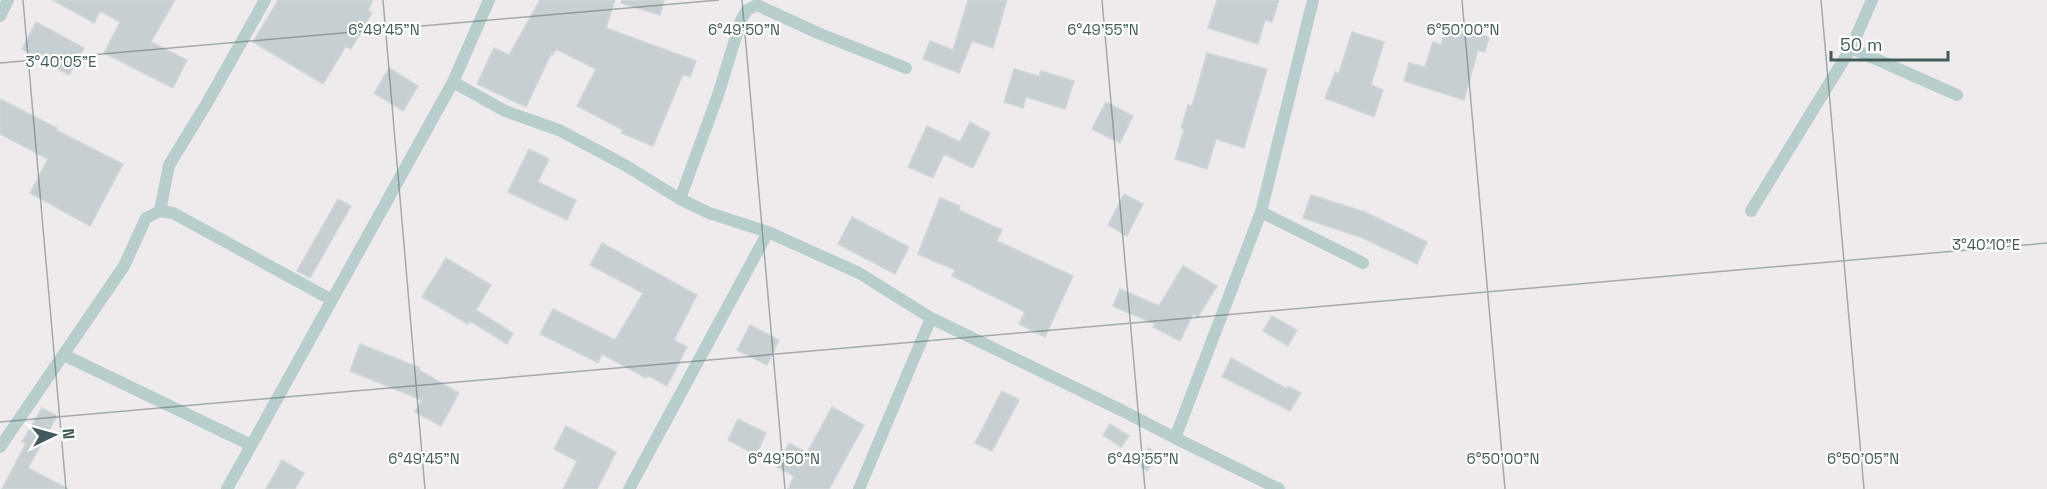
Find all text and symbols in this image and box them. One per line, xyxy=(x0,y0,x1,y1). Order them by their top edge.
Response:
text: 6°49'45"N xyxy=(348,20,420,39)
text: 6°49'50"N xyxy=(708,20,780,39)
text: 6°49'55"N xyxy=(1067,20,1139,39)
text: 6°50'00"N xyxy=(1427,20,1499,39)
scale bar xyxy=(1831,24,1948,62)
text: 50 m xyxy=(1840,33,1882,56)
text: 3°40'05"E xyxy=(26,52,96,71)
text: 3°40'10"E xyxy=(1952,235,2020,254)
north arrow xyxy=(24,405,84,465)
text: N xyxy=(58,427,79,440)
text: 6°49'45"N xyxy=(388,449,460,468)
text: 6°49'50"N xyxy=(748,449,820,468)
text: 6°49'55"N xyxy=(1107,449,1179,468)
text: 6°50'00"N xyxy=(1467,449,1539,468)
text: 6°50'05"N xyxy=(1827,449,1899,468)

